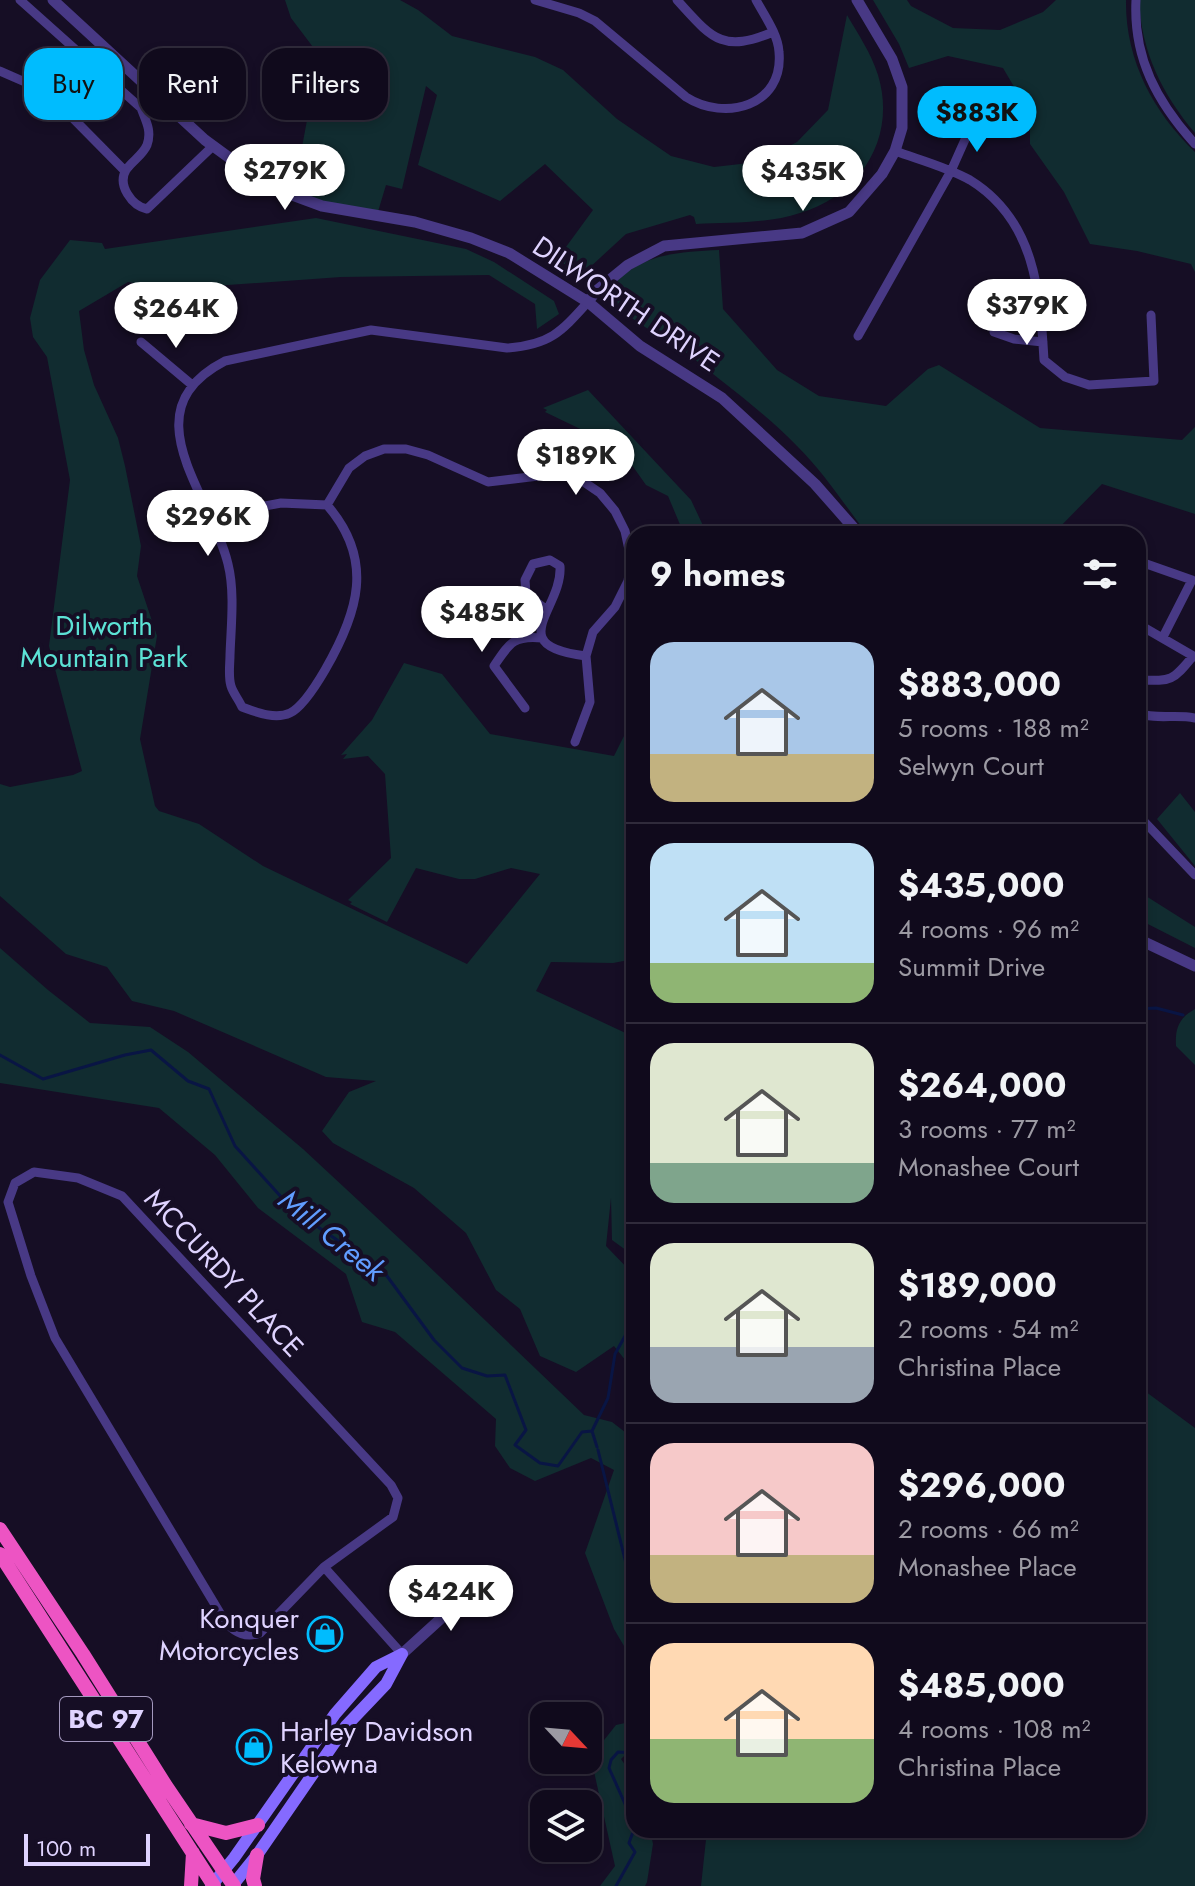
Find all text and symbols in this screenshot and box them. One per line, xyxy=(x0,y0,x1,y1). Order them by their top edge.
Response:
chip: Buy xyxy=(24,48,123,120)
chip: Rent xyxy=(139,48,246,120)
chip: Filters xyxy=(262,48,388,120)
pin: $883K xyxy=(921,86,1033,154)
text: $883K xyxy=(935,93,1019,131)
pin: $279K xyxy=(229,144,341,212)
pin: $435K xyxy=(747,145,859,213)
text: $279K xyxy=(243,151,327,189)
text: $435K xyxy=(760,152,846,190)
street label: DILWORTH DRIVE xyxy=(524,226,728,382)
pin: $379K xyxy=(971,279,1083,347)
pin: $264K xyxy=(120,282,232,350)
text: $379K xyxy=(985,286,1069,324)
text: $264K xyxy=(133,289,219,327)
pin: $189K xyxy=(520,429,632,497)
text: $189K xyxy=(535,436,617,474)
pin: $296K xyxy=(152,490,264,558)
text: $296K xyxy=(165,497,251,535)
text: 9 homes xyxy=(650,550,785,599)
icon: filters xyxy=(1078,552,1122,596)
pin: $485K xyxy=(426,586,538,654)
text: $485K xyxy=(439,593,525,631)
park label: Dilworth Mountain Park xyxy=(20,605,189,678)
text: $883,000 xyxy=(898,660,1061,709)
icon: home xyxy=(714,674,810,770)
text: 5 rooms · 188 m² xyxy=(898,709,1089,747)
text: Selwyn Court xyxy=(898,747,1044,785)
text: $435,000 xyxy=(898,861,1064,910)
icon: home xyxy=(714,875,810,971)
text: 4 rooms · 96 m² xyxy=(898,910,1079,948)
text: Summit Drive xyxy=(898,948,1045,986)
text: $264,000 xyxy=(898,1061,1066,1110)
icon: home xyxy=(714,1075,810,1171)
text: 3 rooms · 77 m² xyxy=(898,1110,1075,1148)
text: Monashee Court xyxy=(898,1148,1079,1186)
street label: MCCURDY PLACE xyxy=(135,1179,313,1367)
water label: Mill Creek xyxy=(270,1179,395,1292)
text: $189,000 xyxy=(898,1261,1057,1310)
icon: home xyxy=(714,1275,810,1371)
text: 2 rooms · 54 m² xyxy=(898,1310,1079,1348)
text: Christina Place xyxy=(898,1348,1061,1386)
text: $296,000 xyxy=(898,1461,1065,1510)
icon: home xyxy=(714,1475,810,1571)
text: 2 rooms · 66 m² xyxy=(898,1510,1079,1548)
text: Monashee Place xyxy=(898,1548,1077,1586)
pin: $424K xyxy=(395,1565,507,1633)
text: $424K xyxy=(407,1572,495,1610)
place label: Konquer Motorcycles xyxy=(159,1598,299,1671)
shop icon: Konquer Motorcycles xyxy=(306,1615,344,1653)
text: $485,000 xyxy=(898,1661,1065,1710)
icon: home xyxy=(714,1675,810,1771)
road number: BC 97 xyxy=(60,1697,152,1741)
north arrow xyxy=(530,1702,602,1774)
map controls xyxy=(530,1702,602,1862)
text: 4 rooms · 108 m² xyxy=(898,1710,1091,1748)
place label: Harley Davidson Kelowna xyxy=(280,1711,473,1784)
shop icon: Harley Davidson Kelowna xyxy=(235,1728,273,1766)
text: Christina Place xyxy=(898,1748,1061,1786)
button: layers xyxy=(530,1790,602,1862)
scale bar xyxy=(24,1830,150,1866)
text: 100 m xyxy=(36,1832,96,1864)

